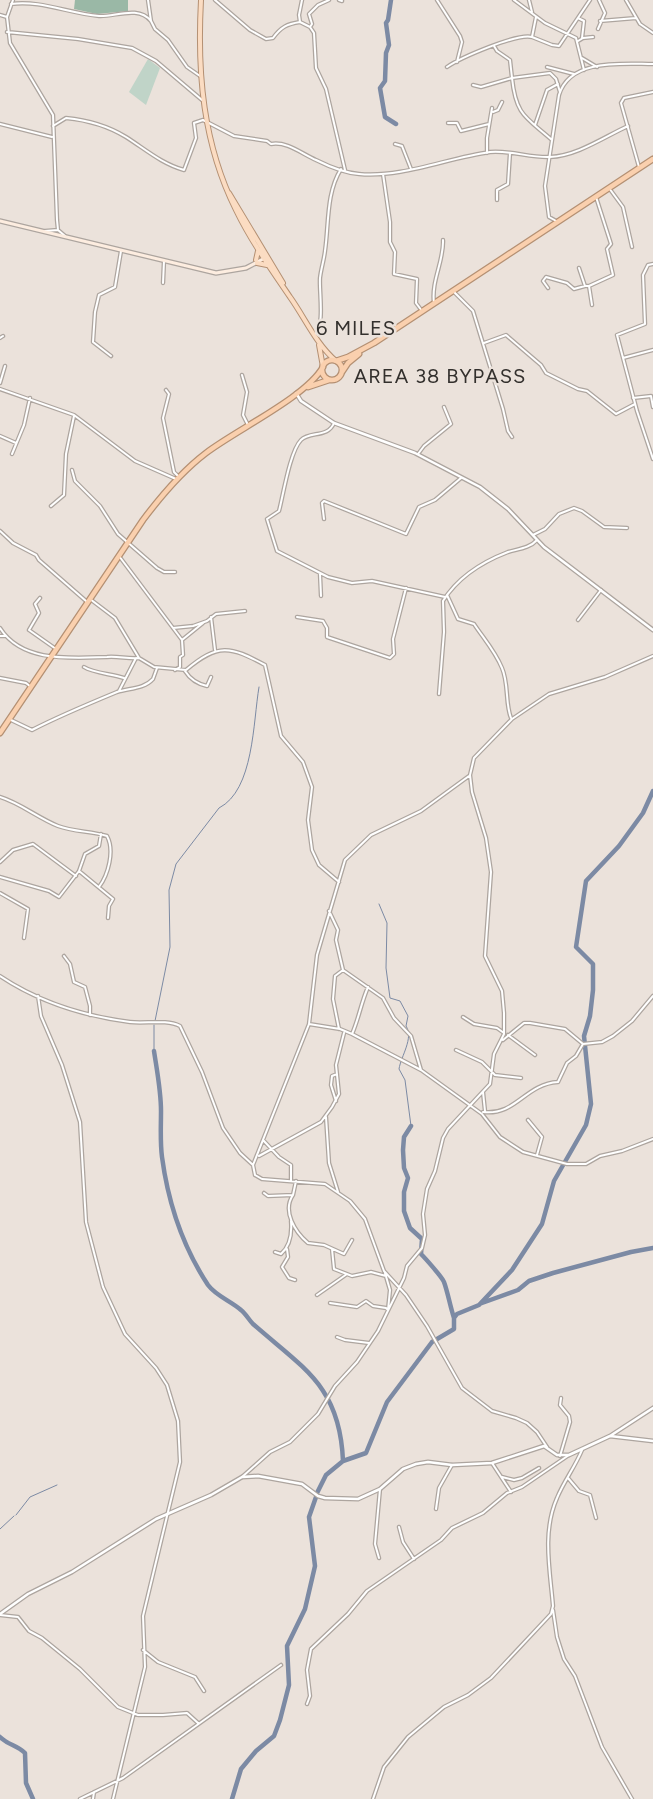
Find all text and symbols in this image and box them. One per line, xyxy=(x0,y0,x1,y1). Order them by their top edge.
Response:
district label: 6 MILES xyxy=(316,316,396,340)
district label: AREA 38 BYPASS xyxy=(354,364,526,388)

